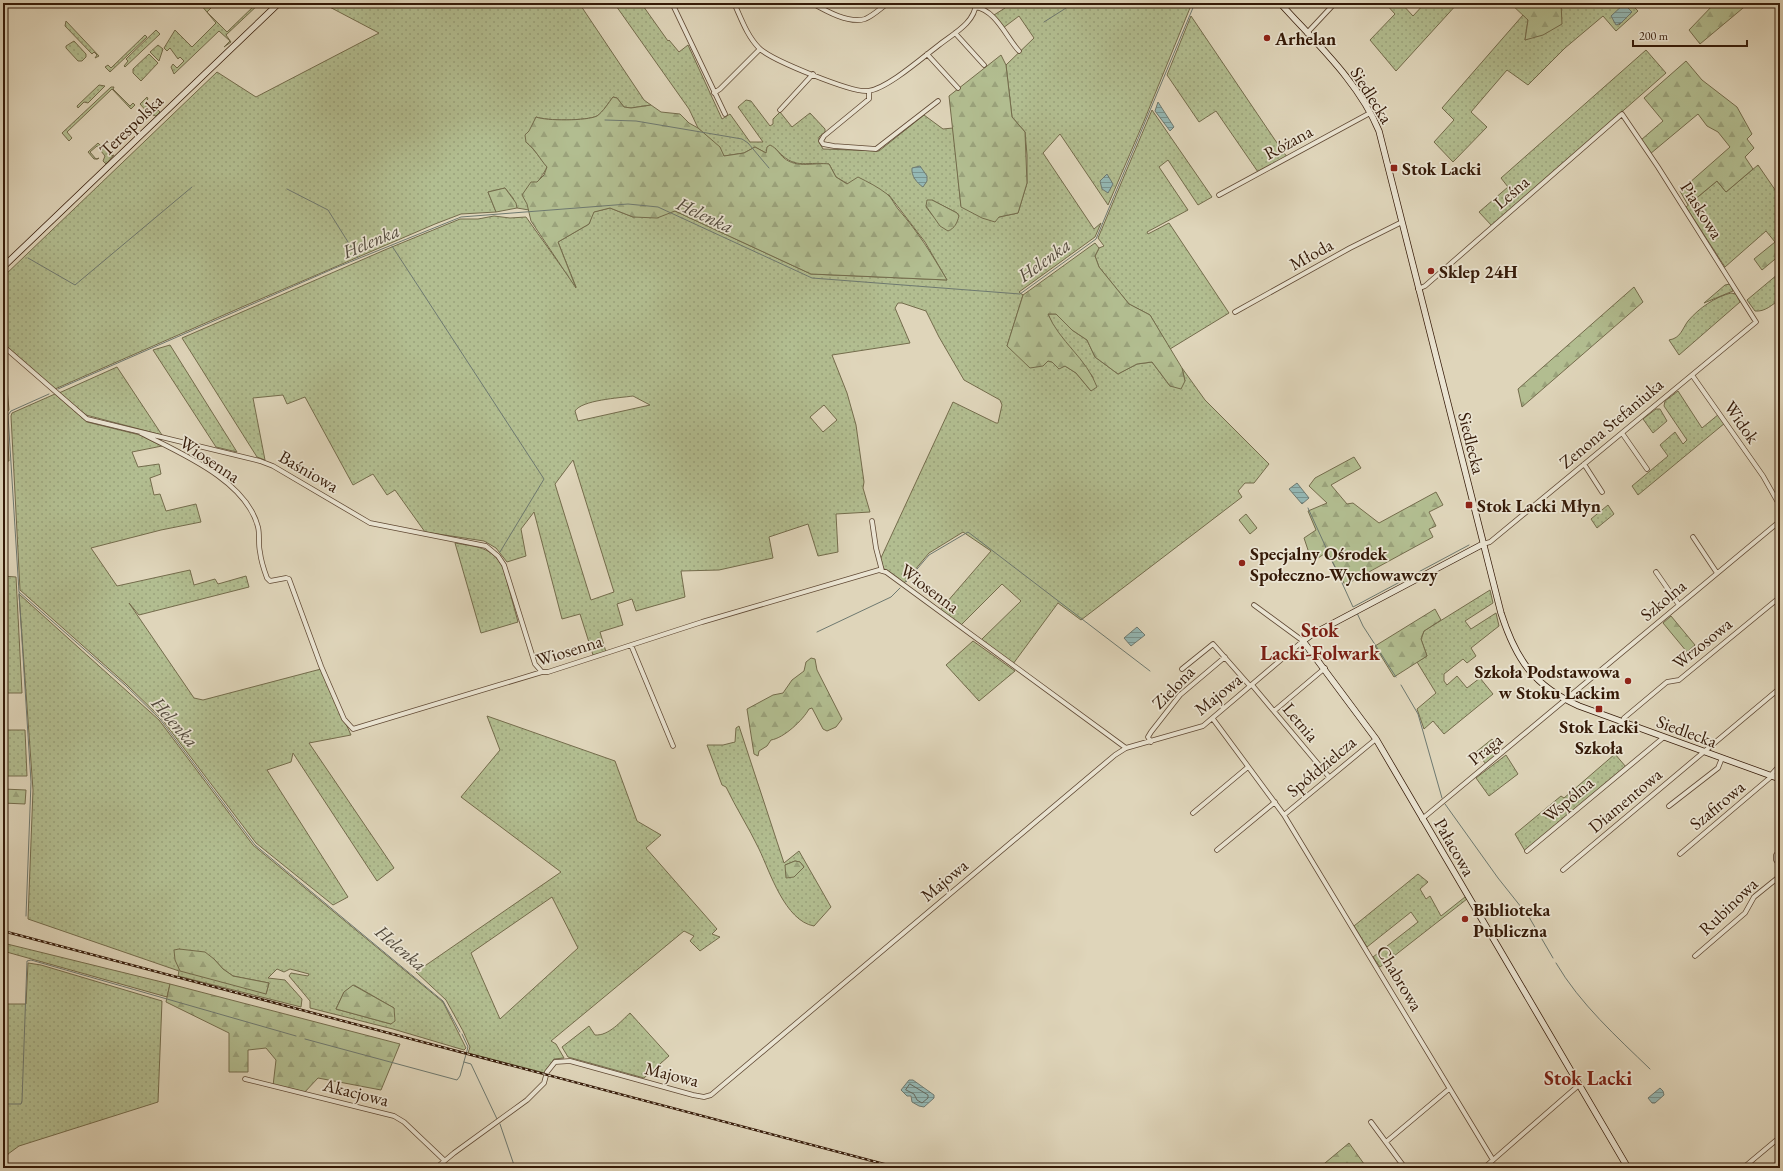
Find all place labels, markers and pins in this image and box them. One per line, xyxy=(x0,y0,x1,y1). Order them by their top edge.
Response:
place label: Arhelan xyxy=(1274,27,1336,50)
marker: Arhelan xyxy=(1262,33,1272,43)
place label: Stok Lacki xyxy=(1402,157,1482,180)
marker: Stok Lacki xyxy=(1389,163,1399,173)
place label: Sklep 24H xyxy=(1439,260,1518,283)
marker: Sklep 24H xyxy=(1426,266,1436,276)
place label: Stok Lacki Młyn xyxy=(1477,494,1601,517)
marker: Stok Lacki Młyn xyxy=(1464,500,1474,510)
place label: Specjalny Ośrodek Społeczno-Wychowawczy xyxy=(1250,542,1438,586)
marker: Specjalny Ośrodek Społeczno-Wychowawczy xyxy=(1237,558,1247,568)
place label: Szkoła Podstawowa w Stoku Lackim xyxy=(1475,660,1620,704)
marker: Szkoła Podstawowa w Stoku Lackim xyxy=(1623,676,1633,686)
marker: Stok Lacki Szkoła xyxy=(1594,704,1604,714)
place label: Stok Lacki Szkoła xyxy=(1559,715,1639,759)
place label: Biblioteka Publiczna xyxy=(1473,898,1550,942)
marker: Biblioteka Publiczna xyxy=(1460,914,1470,924)

